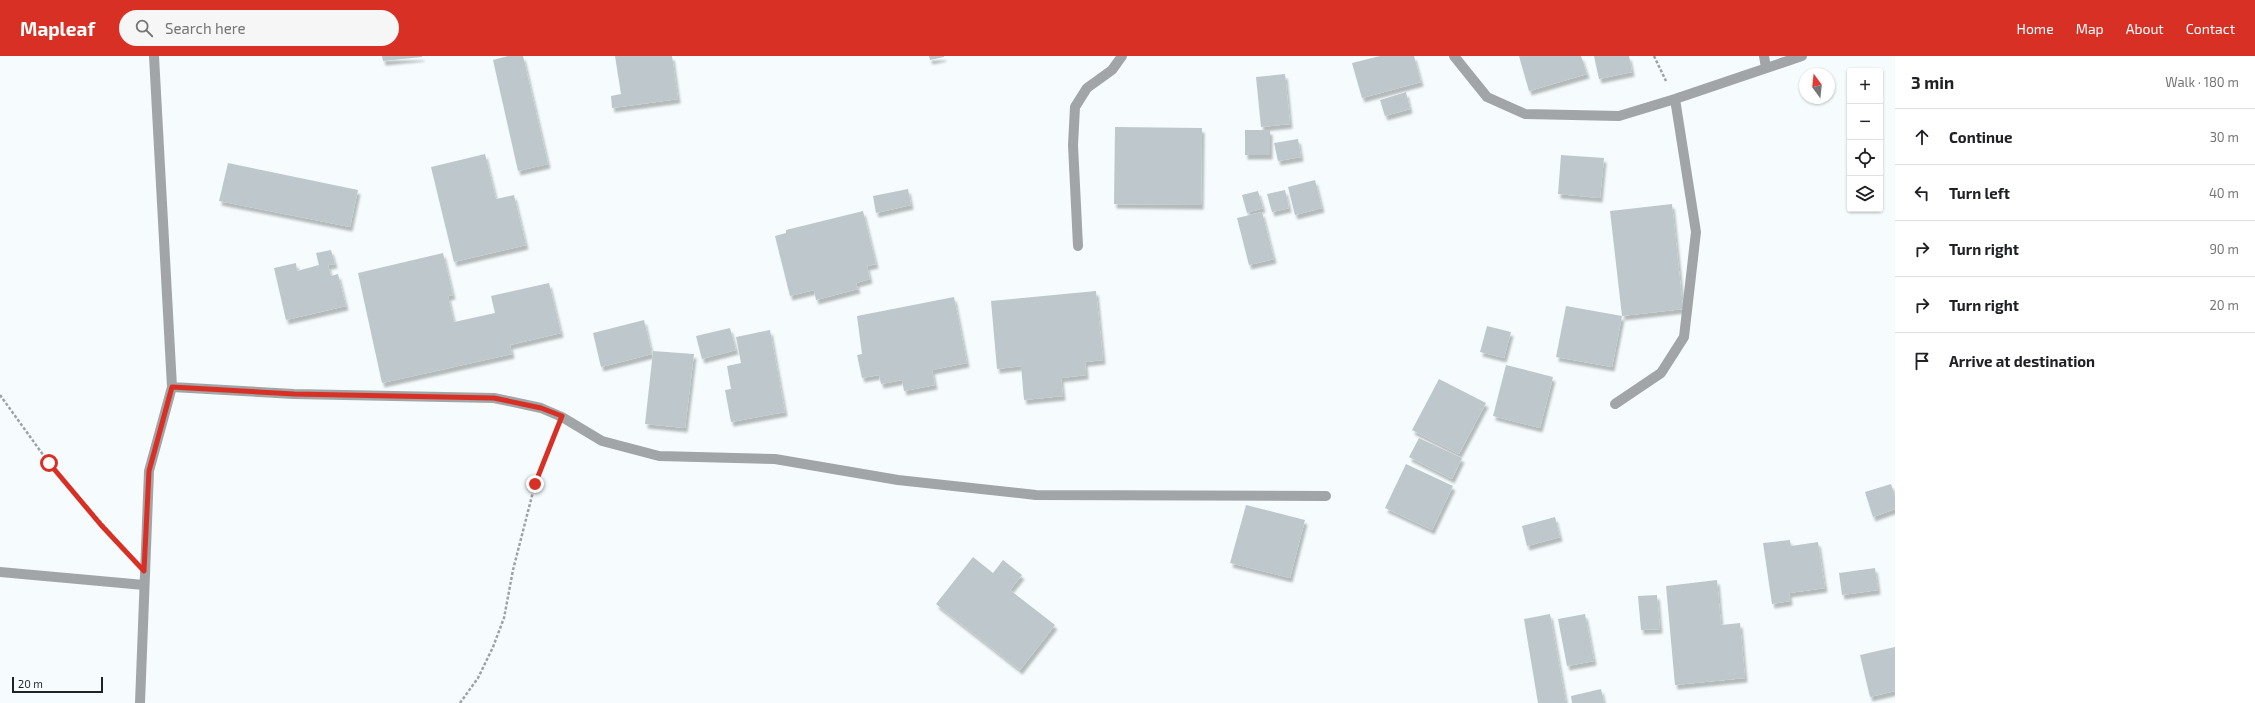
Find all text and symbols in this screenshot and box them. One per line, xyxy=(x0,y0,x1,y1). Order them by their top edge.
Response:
search box xyxy=(119,10,399,46)
text: Mapleaf xyxy=(20,17,95,40)
icon: search xyxy=(133,17,155,39)
text: Search here xyxy=(165,19,246,37)
text: Home xyxy=(2017,20,2054,37)
text: Map xyxy=(2076,20,2104,37)
text: About xyxy=(2126,20,2164,37)
text: Contact xyxy=(2186,20,2235,37)
north arrow xyxy=(1799,68,1835,104)
map controls xyxy=(1847,68,1883,212)
button: + xyxy=(1847,68,1883,104)
text: 3 min xyxy=(1911,72,1954,92)
text: Walk · 180 m xyxy=(2165,74,2239,90)
button: − xyxy=(1847,104,1883,140)
icon: ahead xyxy=(1911,126,1933,148)
text: Continue xyxy=(1949,128,2012,146)
text: 30 m xyxy=(2210,129,2239,145)
button: locate xyxy=(1847,140,1883,176)
button: layers xyxy=(1847,176,1883,212)
icon: left xyxy=(1911,182,1933,204)
text: Turn left xyxy=(1949,184,2010,202)
text: 40 m xyxy=(2209,185,2239,201)
icon: right xyxy=(1911,238,1933,260)
text: Turn right xyxy=(1949,240,2019,258)
text: 90 m xyxy=(2209,241,2239,257)
icon: right xyxy=(1911,294,1933,316)
text: Turn right xyxy=(1949,296,2019,314)
text: 20 m xyxy=(2210,297,2239,313)
icon: arrive xyxy=(1911,350,1933,372)
text: Arrive at destination xyxy=(1949,352,2095,370)
route start xyxy=(40,454,58,472)
route end xyxy=(526,475,544,493)
scale bar xyxy=(12,675,103,694)
text: 20 m xyxy=(18,677,43,690)

